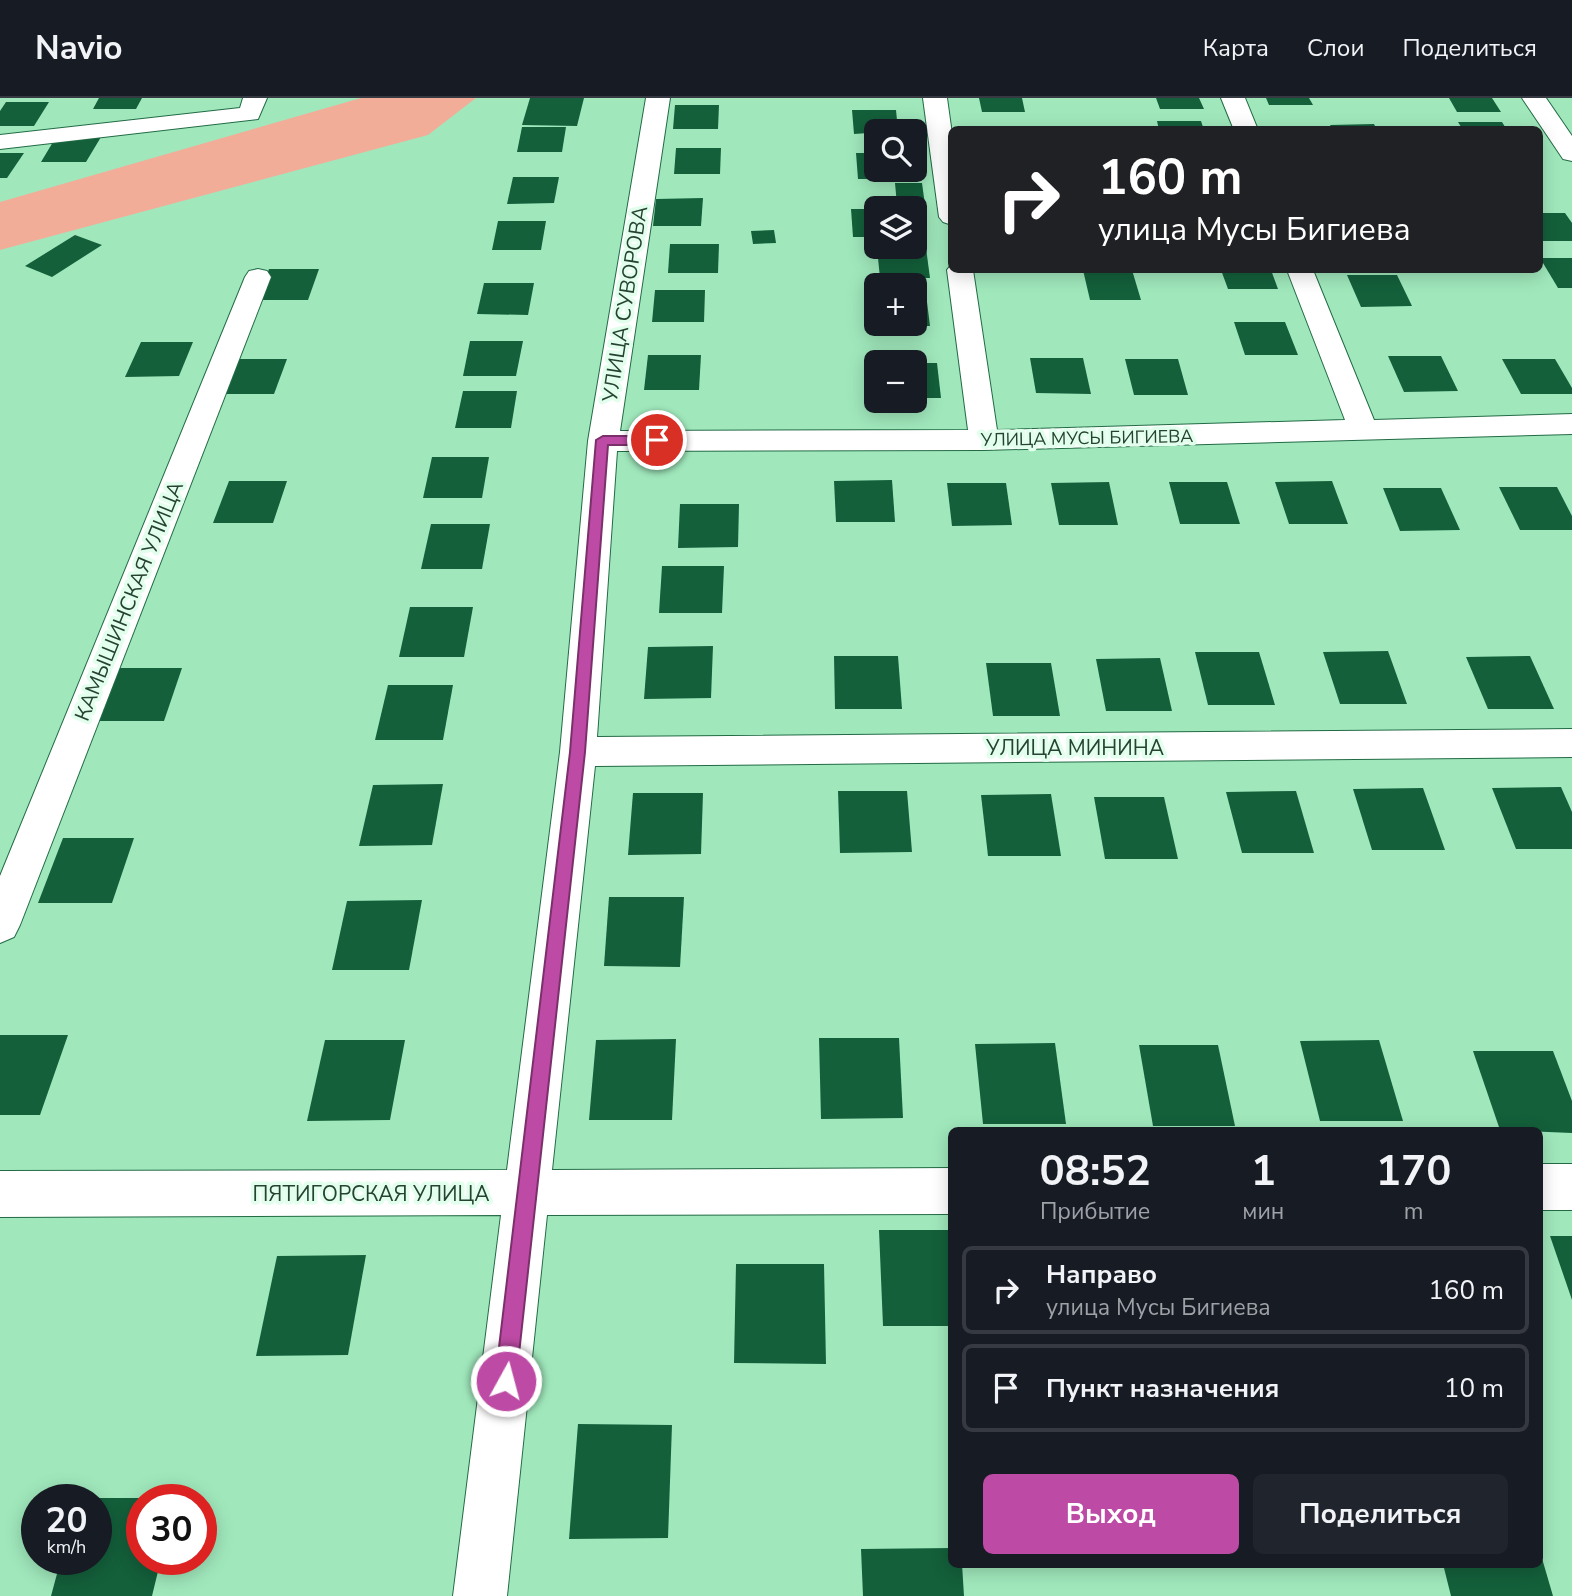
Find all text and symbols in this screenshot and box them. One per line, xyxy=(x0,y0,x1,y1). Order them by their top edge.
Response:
text: Navio xyxy=(35,26,122,71)
text: Карта xyxy=(1203,32,1269,64)
text: Слои xyxy=(1307,32,1364,64)
text: Поделиться xyxy=(1402,32,1537,64)
map controls xyxy=(864,119,927,413)
button: search xyxy=(864,119,927,182)
text: 160 m xyxy=(1098,144,1242,211)
icon: right xyxy=(983,154,1074,245)
button: layers xyxy=(864,196,927,259)
street label: УЛИЦА СУВОРОВА xyxy=(596,204,654,405)
text: улица Мусы Бигиева xyxy=(1098,208,1411,251)
button: + xyxy=(864,273,927,336)
button: − xyxy=(864,350,927,413)
pin xyxy=(627,410,687,470)
icon: arrive xyxy=(638,421,676,459)
street label: УЛИЦА МУСЫ БИГИЕВА xyxy=(979,424,1194,452)
street label: КАМЫШИНСКАЯ УЛИЦА xyxy=(68,477,190,725)
street label: УЛИЦА МИНИНА xyxy=(985,734,1164,762)
text: 08:52 xyxy=(1040,1143,1151,1200)
text: 1 xyxy=(1251,1143,1276,1200)
text: 170 xyxy=(1376,1143,1451,1200)
street label: ПЯТИГОРСКАЯ УЛИЦА xyxy=(252,1180,490,1208)
text: Прибытие xyxy=(1040,1196,1150,1227)
text: мин xyxy=(1242,1196,1284,1227)
text: m xyxy=(1404,1196,1424,1227)
text: Направо xyxy=(1046,1257,1157,1292)
icon: right xyxy=(987,1271,1025,1309)
text: 160 m xyxy=(1428,1273,1504,1308)
text: улица Мусы Бигиева xyxy=(1046,1292,1271,1323)
position arrow xyxy=(469,1344,543,1418)
icon: arrive xyxy=(987,1369,1025,1407)
text: Пункт назначения xyxy=(1046,1371,1279,1406)
text: 10 m xyxy=(1444,1371,1504,1406)
button: Выход xyxy=(983,1474,1239,1554)
button: Поделиться xyxy=(1253,1474,1508,1554)
speed limit sign: 30 xyxy=(126,1484,217,1575)
text: 20 xyxy=(45,1497,88,1544)
text: km/h xyxy=(47,1535,86,1559)

